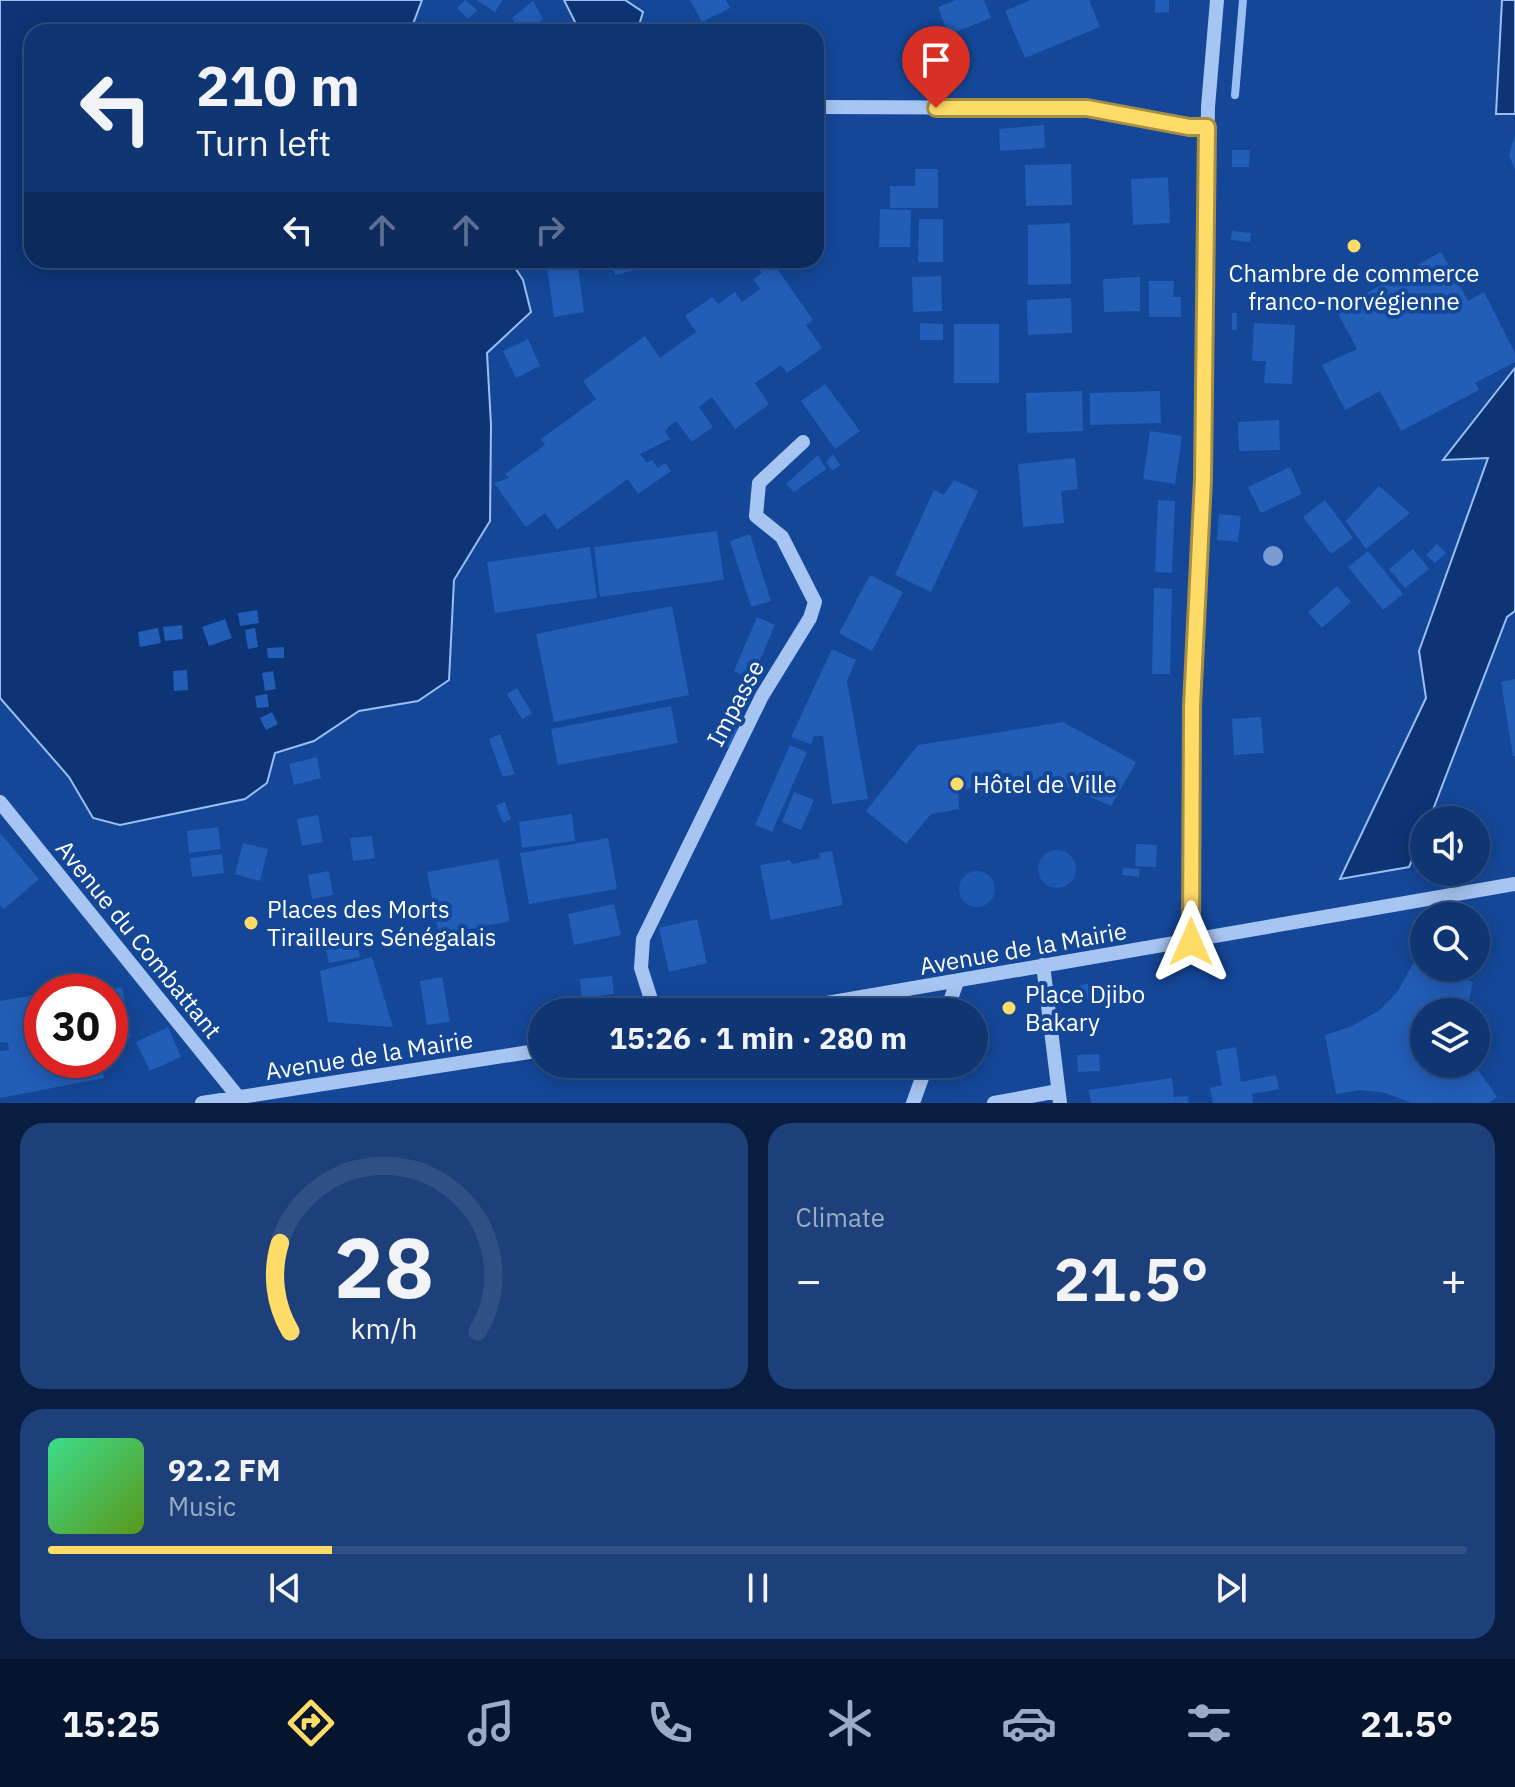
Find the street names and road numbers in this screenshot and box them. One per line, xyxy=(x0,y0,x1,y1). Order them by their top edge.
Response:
street label: Impasse xyxy=(699,654,771,752)
street label: Avenue du Combattant xyxy=(49,833,229,1045)
street label: Avenue de la Mairie xyxy=(917,914,1129,982)
street label: Avenue de la Mairie xyxy=(263,1023,475,1087)

